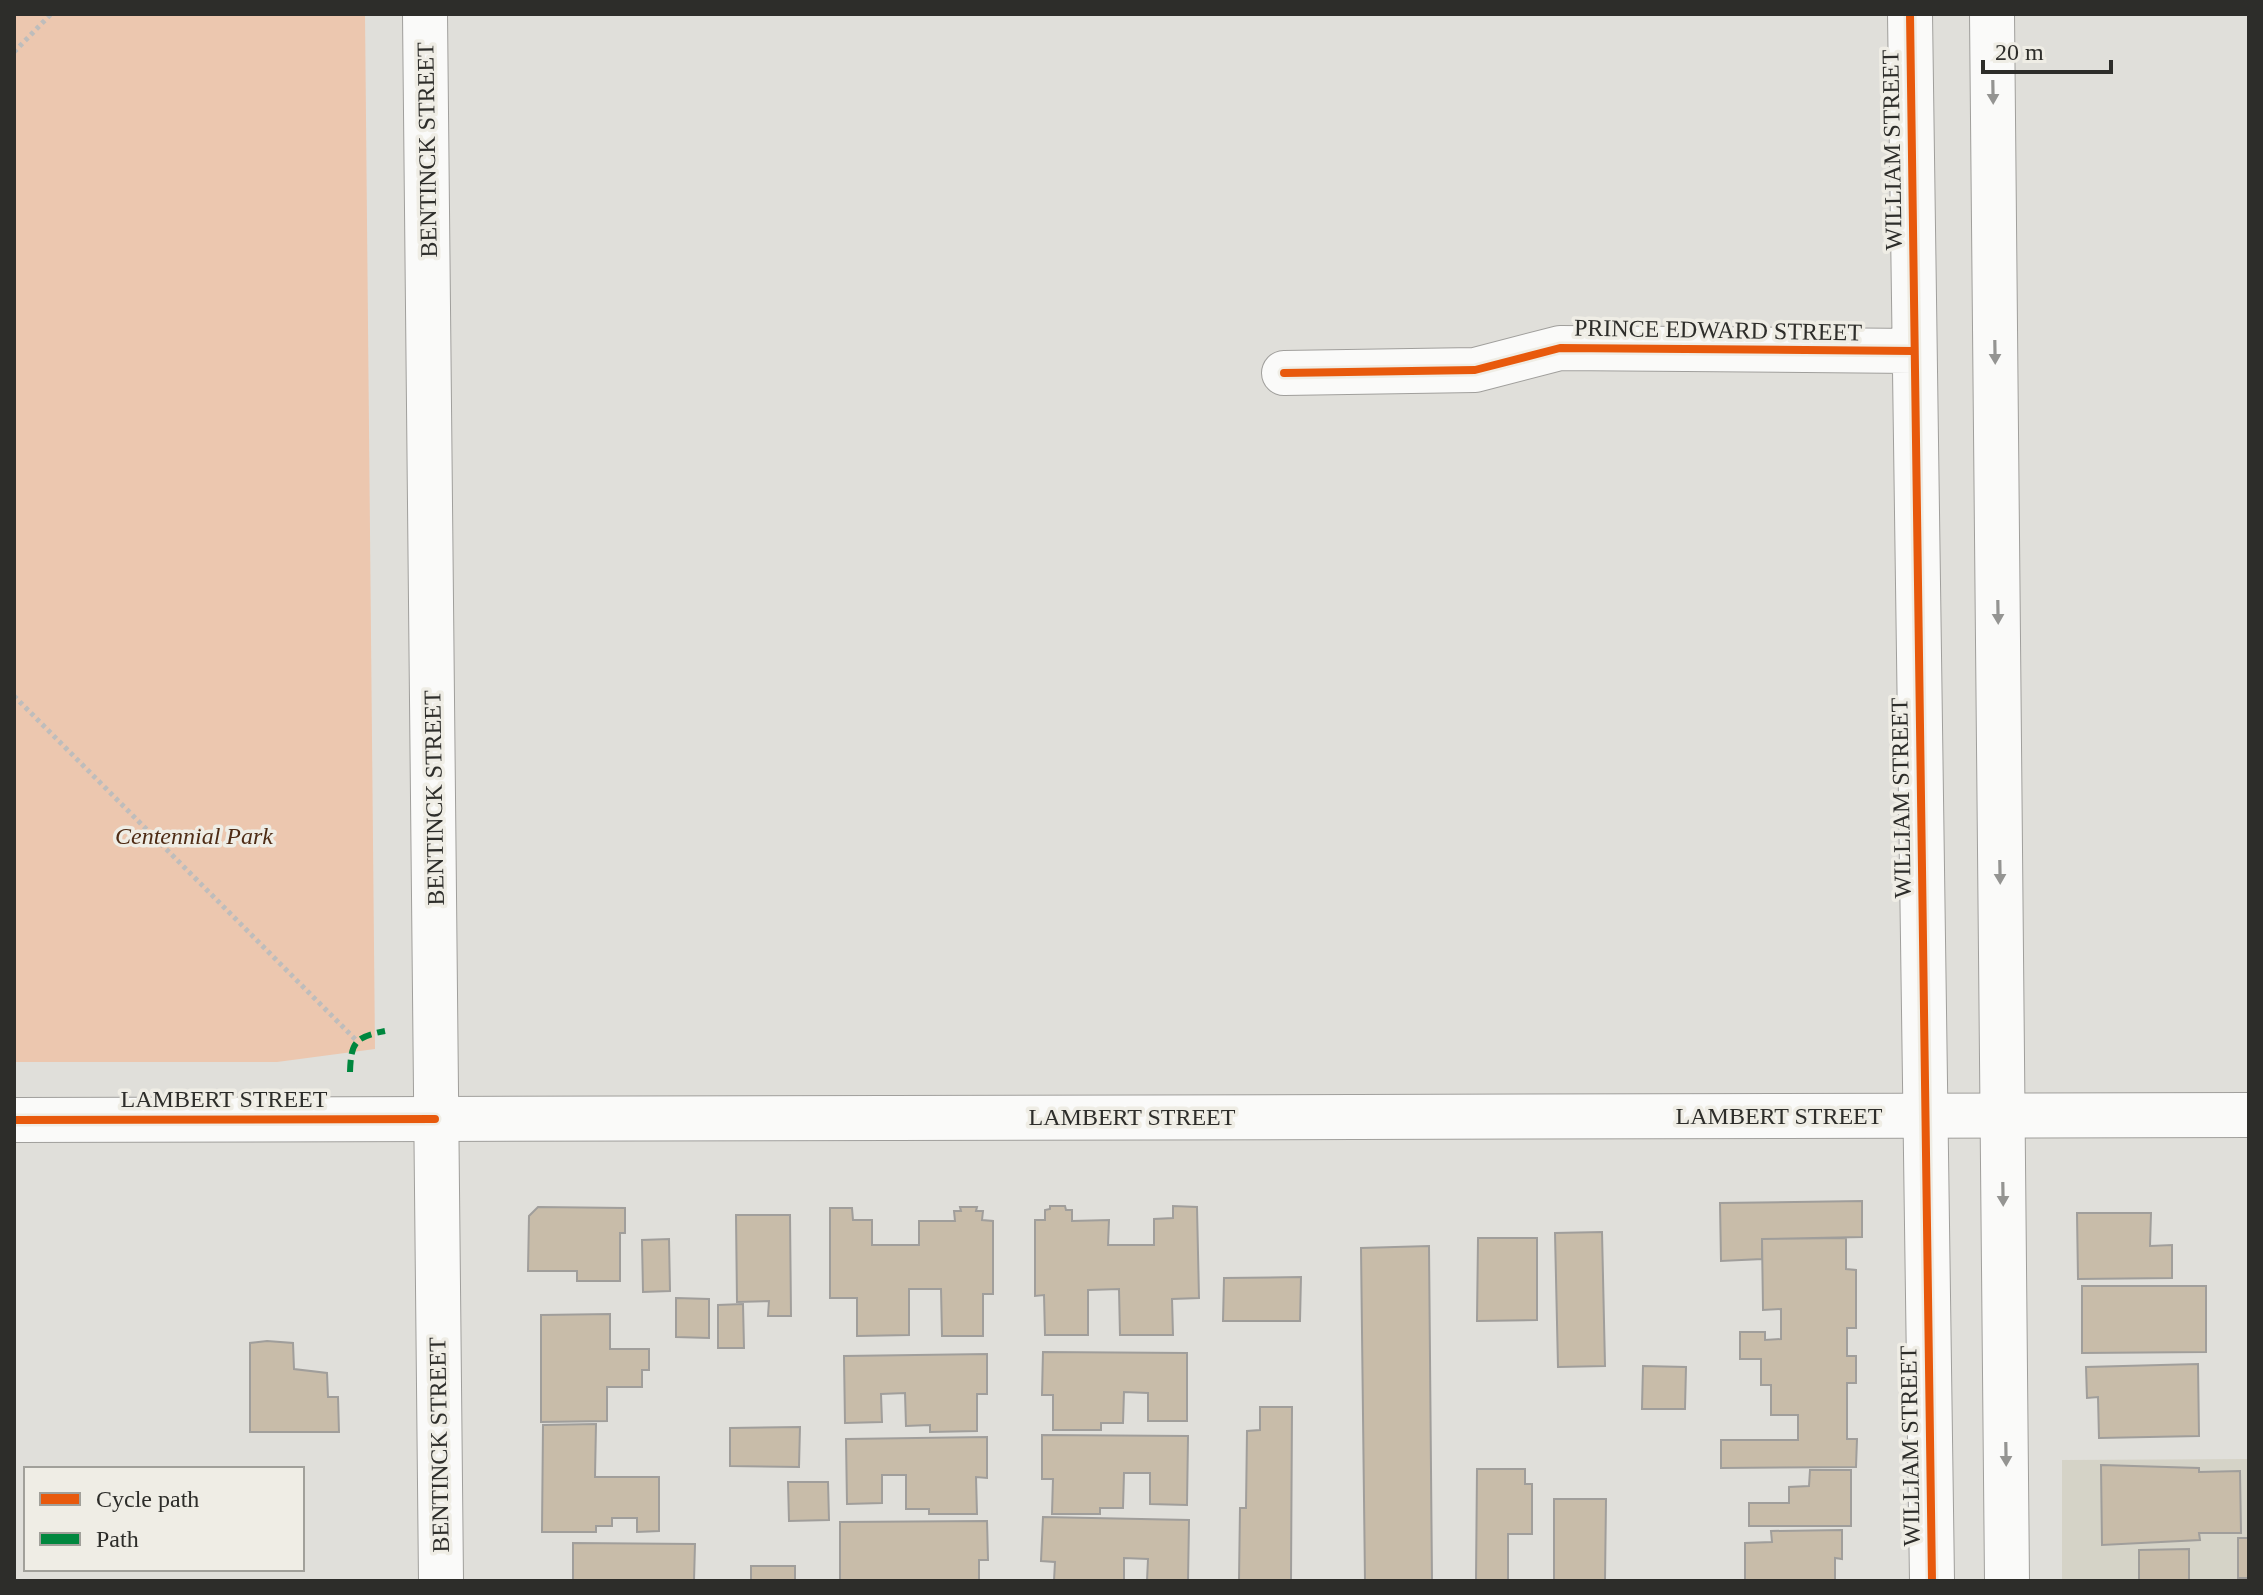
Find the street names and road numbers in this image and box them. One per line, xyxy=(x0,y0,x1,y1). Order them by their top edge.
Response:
street label: BENTINCK STREET xyxy=(412,42,442,258)
street label: WILLIAM STREET xyxy=(1877,49,1907,251)
street label: PRINCE EDWARD STREET xyxy=(1574,314,1863,346)
street label: BENTINCK STREET xyxy=(419,690,449,906)
street label: WILLIAM STREET xyxy=(1886,697,1916,899)
street label: LAMBERT STREET xyxy=(121,1086,328,1112)
street label: LAMBERT STREET xyxy=(1676,1103,1883,1129)
street label: LAMBERT STREET xyxy=(1029,1104,1236,1130)
street label: BENTINCK STREET xyxy=(424,1337,454,1553)
street label: WILLIAM STREET xyxy=(1895,1345,1925,1547)

